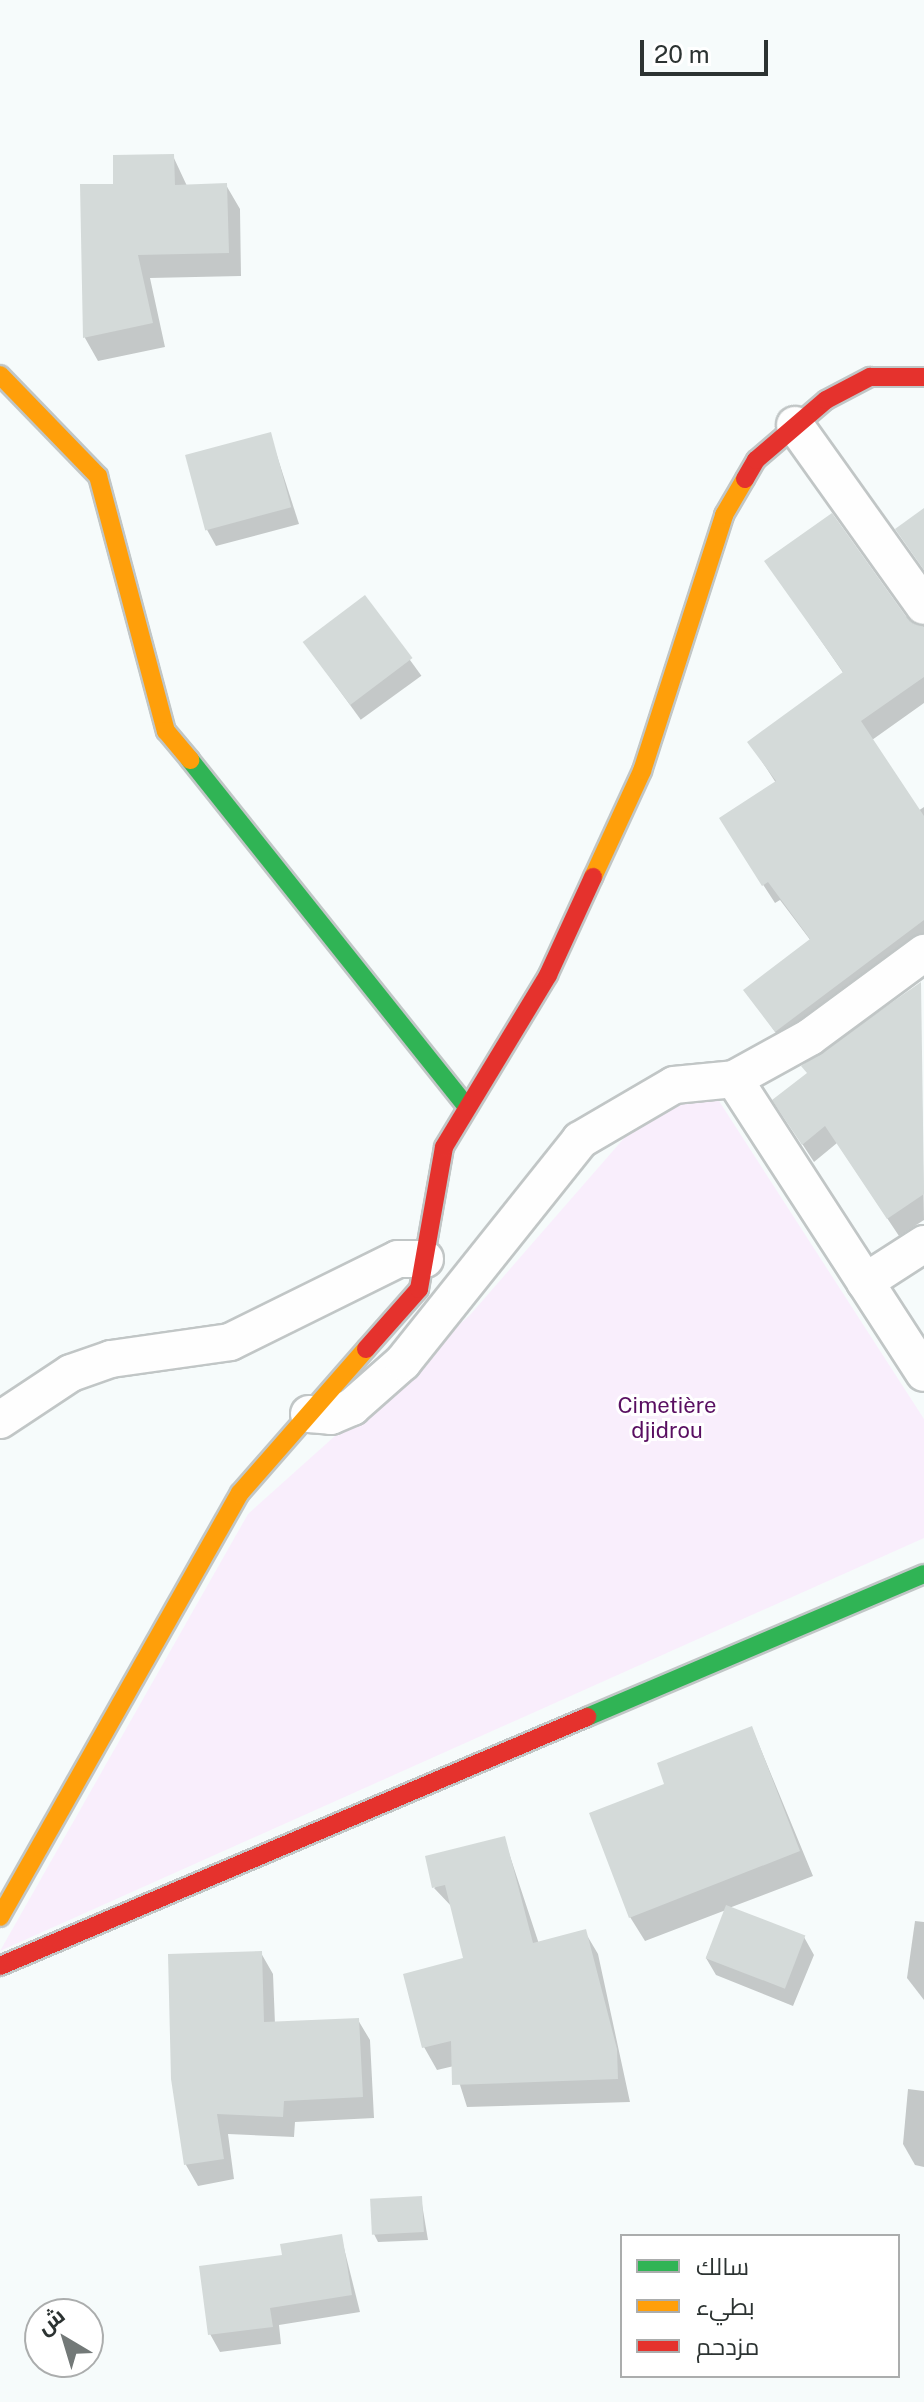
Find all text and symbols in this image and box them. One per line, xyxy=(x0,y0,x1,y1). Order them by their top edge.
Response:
scale bar xyxy=(644,24,772,74)
text: 20 m xyxy=(654,40,710,68)
park label: Cimetière djidrou xyxy=(617,1392,717,1444)
legend xyxy=(620,2234,900,2378)
text: سالك xyxy=(696,2252,749,2280)
text: بطيء xyxy=(696,2292,755,2320)
north arrow xyxy=(24,2298,104,2378)
text: ش xyxy=(31,2302,70,2340)
text: مزدحم xyxy=(696,2332,759,2360)

